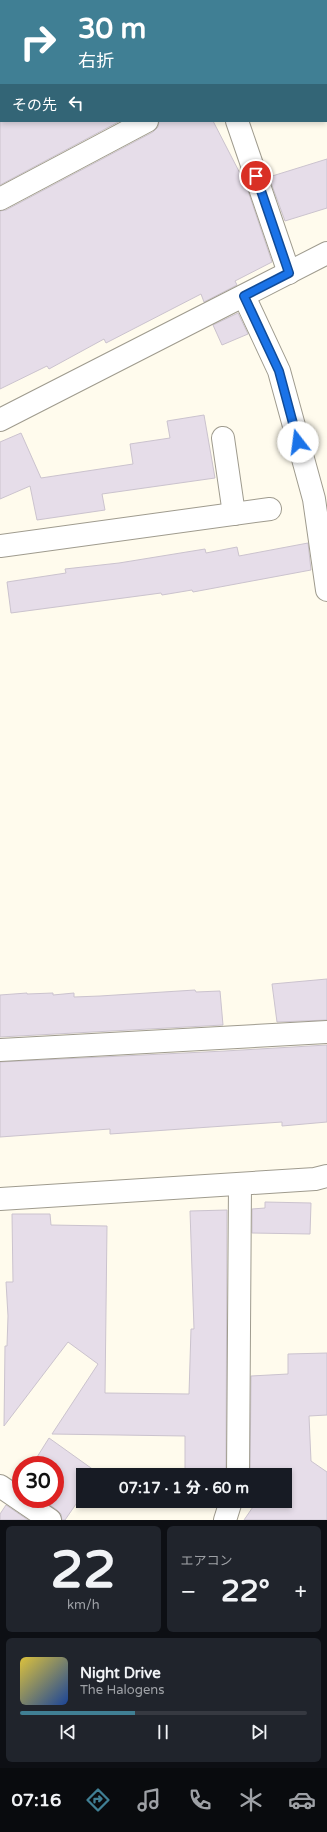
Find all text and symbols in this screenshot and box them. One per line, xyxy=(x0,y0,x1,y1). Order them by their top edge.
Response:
text: 30 m xyxy=(78,12,146,46)
icon: right xyxy=(12,16,64,68)
text: 右折 xyxy=(78,50,114,72)
icon: left xyxy=(65,92,87,114)
text: その先 xyxy=(12,96,57,114)
pin xyxy=(239,159,273,193)
icon: arrive xyxy=(245,165,267,187)
position arrow xyxy=(277,421,319,463)
speed limit sign: 30 xyxy=(12,1456,64,1508)
text: 07:17 · 1 分 · 60 m xyxy=(119,1479,249,1497)
text: 22 xyxy=(51,1539,116,1602)
text: エアコン xyxy=(181,1553,233,1569)
text: 22° xyxy=(221,1573,270,1610)
text: − xyxy=(181,1579,196,1605)
text: + xyxy=(295,1579,307,1605)
text: km/h xyxy=(67,1597,100,1613)
text: Night Drive xyxy=(80,1664,161,1682)
text: The Halogens xyxy=(80,1682,164,1698)
icon: previous xyxy=(57,1721,79,1743)
icon: pause xyxy=(152,1721,174,1743)
icon: next xyxy=(248,1721,270,1743)
icon: directions xyxy=(84,1786,112,1814)
icon: music xyxy=(135,1786,163,1814)
icon: phone xyxy=(186,1786,214,1814)
icon: climate xyxy=(237,1786,265,1814)
icon: car xyxy=(288,1786,316,1814)
text: 07:16 xyxy=(11,1789,61,1811)

